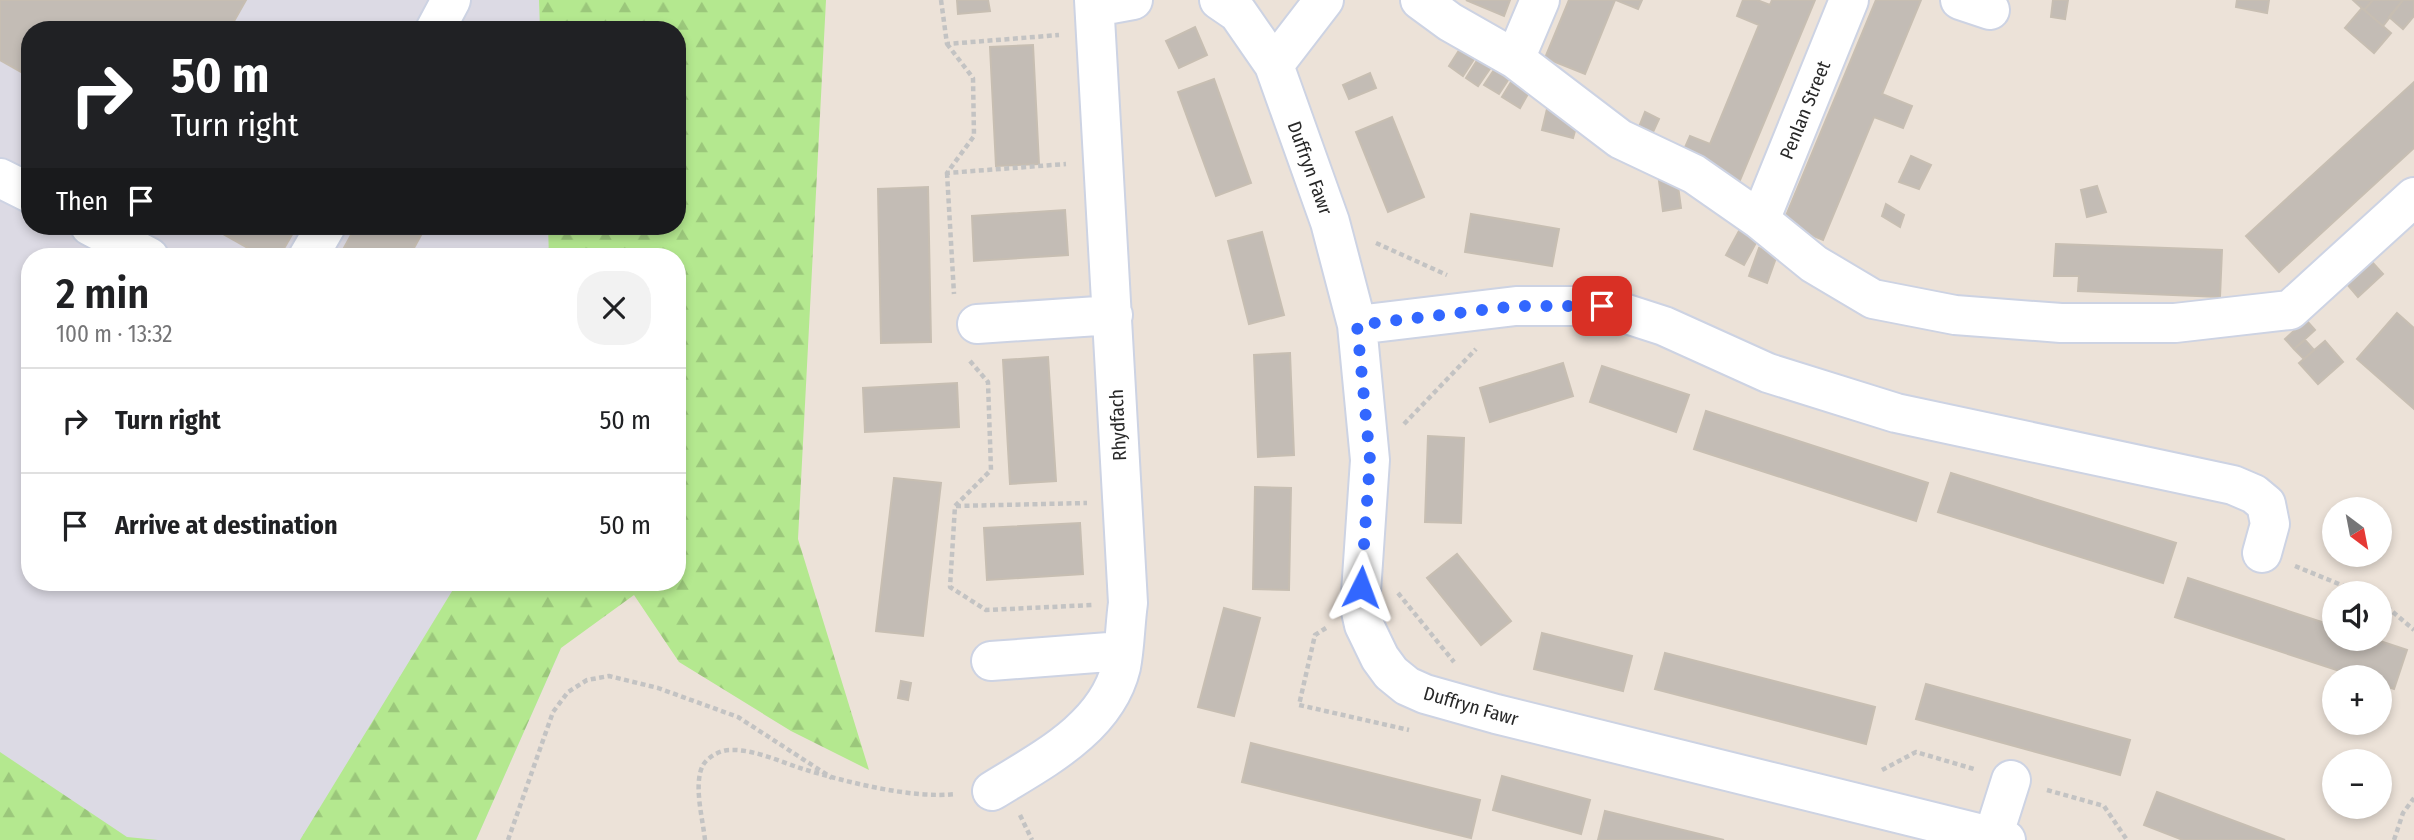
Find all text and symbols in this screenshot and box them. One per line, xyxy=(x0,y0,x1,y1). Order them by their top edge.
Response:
text: 50 m xyxy=(171,46,269,105)
icon: right xyxy=(56,49,147,140)
street label: Penlan Street xyxy=(1775,57,1835,163)
text: Turn right xyxy=(171,106,298,144)
street label: Duffryn Fawr xyxy=(1282,118,1338,218)
icon: arrive xyxy=(122,182,160,220)
text: Then xyxy=(56,186,108,217)
text: 2 min xyxy=(56,269,149,319)
button: close xyxy=(577,271,651,345)
pin xyxy=(1572,276,1632,336)
icon: arrive xyxy=(1583,287,1621,325)
text: 100 m · 13:32 xyxy=(56,320,172,348)
street label: Rhydfach xyxy=(1105,389,1131,461)
icon: right xyxy=(56,402,94,440)
text: Turn right xyxy=(115,405,221,436)
text: 50 m xyxy=(599,405,651,436)
north arrow xyxy=(2322,497,2392,567)
map controls xyxy=(2322,497,2392,819)
icon: arrive xyxy=(56,507,94,545)
text: Arrive at destination xyxy=(115,510,338,541)
text: 50 m xyxy=(599,510,651,541)
position arrow xyxy=(1324,550,1398,624)
button: sound xyxy=(2322,581,2392,651)
button: + xyxy=(2322,665,2392,735)
street label: Duffryn Fawr xyxy=(1421,681,1521,731)
button: − xyxy=(2322,749,2392,819)

